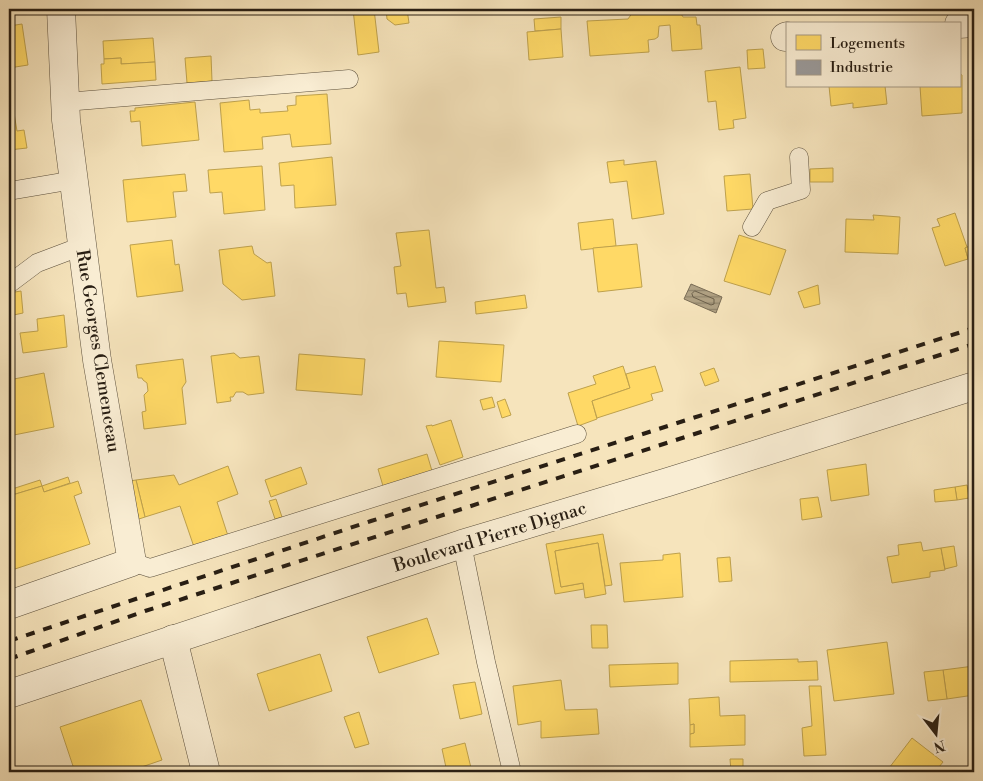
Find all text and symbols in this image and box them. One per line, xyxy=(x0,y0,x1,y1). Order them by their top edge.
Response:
legend xyxy=(786,22,960,88)
text: Logements xyxy=(830,34,905,53)
text: Industrie xyxy=(830,58,893,77)
street label: Rue Georges Clemenceau xyxy=(71,248,126,455)
street label: Boulevard Pierre Dignac xyxy=(390,497,589,578)
north arrow xyxy=(910,708,960,758)
text: N xyxy=(932,735,947,756)

